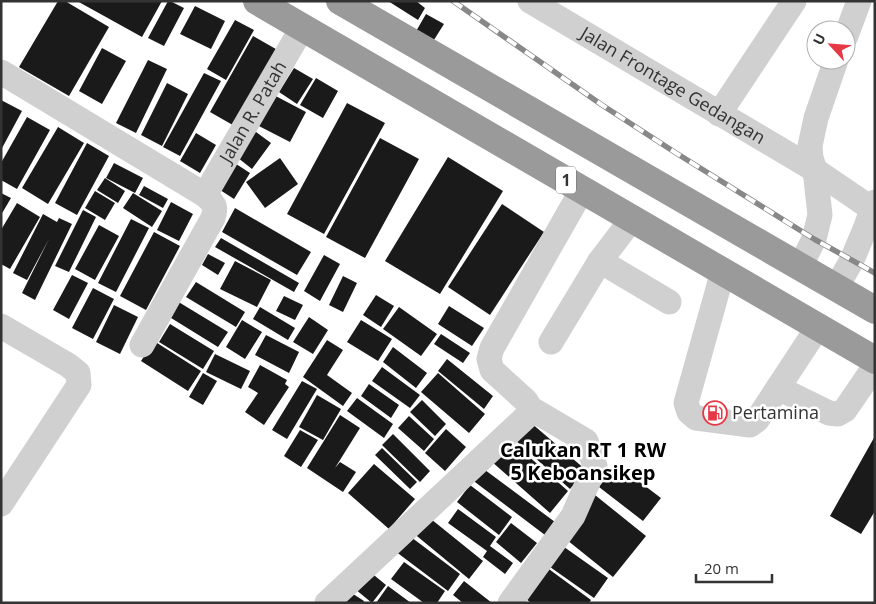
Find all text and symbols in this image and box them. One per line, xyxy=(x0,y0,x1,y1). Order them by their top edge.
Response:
street label: Jalan Frontage Gedangan xyxy=(575,20,770,149)
north arrow xyxy=(806,20,856,70)
text: U xyxy=(808,30,830,48)
street label: Jalan R. Patah xyxy=(212,56,291,169)
road number: 1 xyxy=(556,166,576,194)
fuel station icon: Pertamina xyxy=(702,400,728,426)
place label: Pertamina xyxy=(732,400,819,424)
district label: Calukan RT 1 RW 5 Keboansikep xyxy=(500,436,667,486)
scale bar xyxy=(696,552,772,584)
text: 20 m xyxy=(704,558,739,578)

